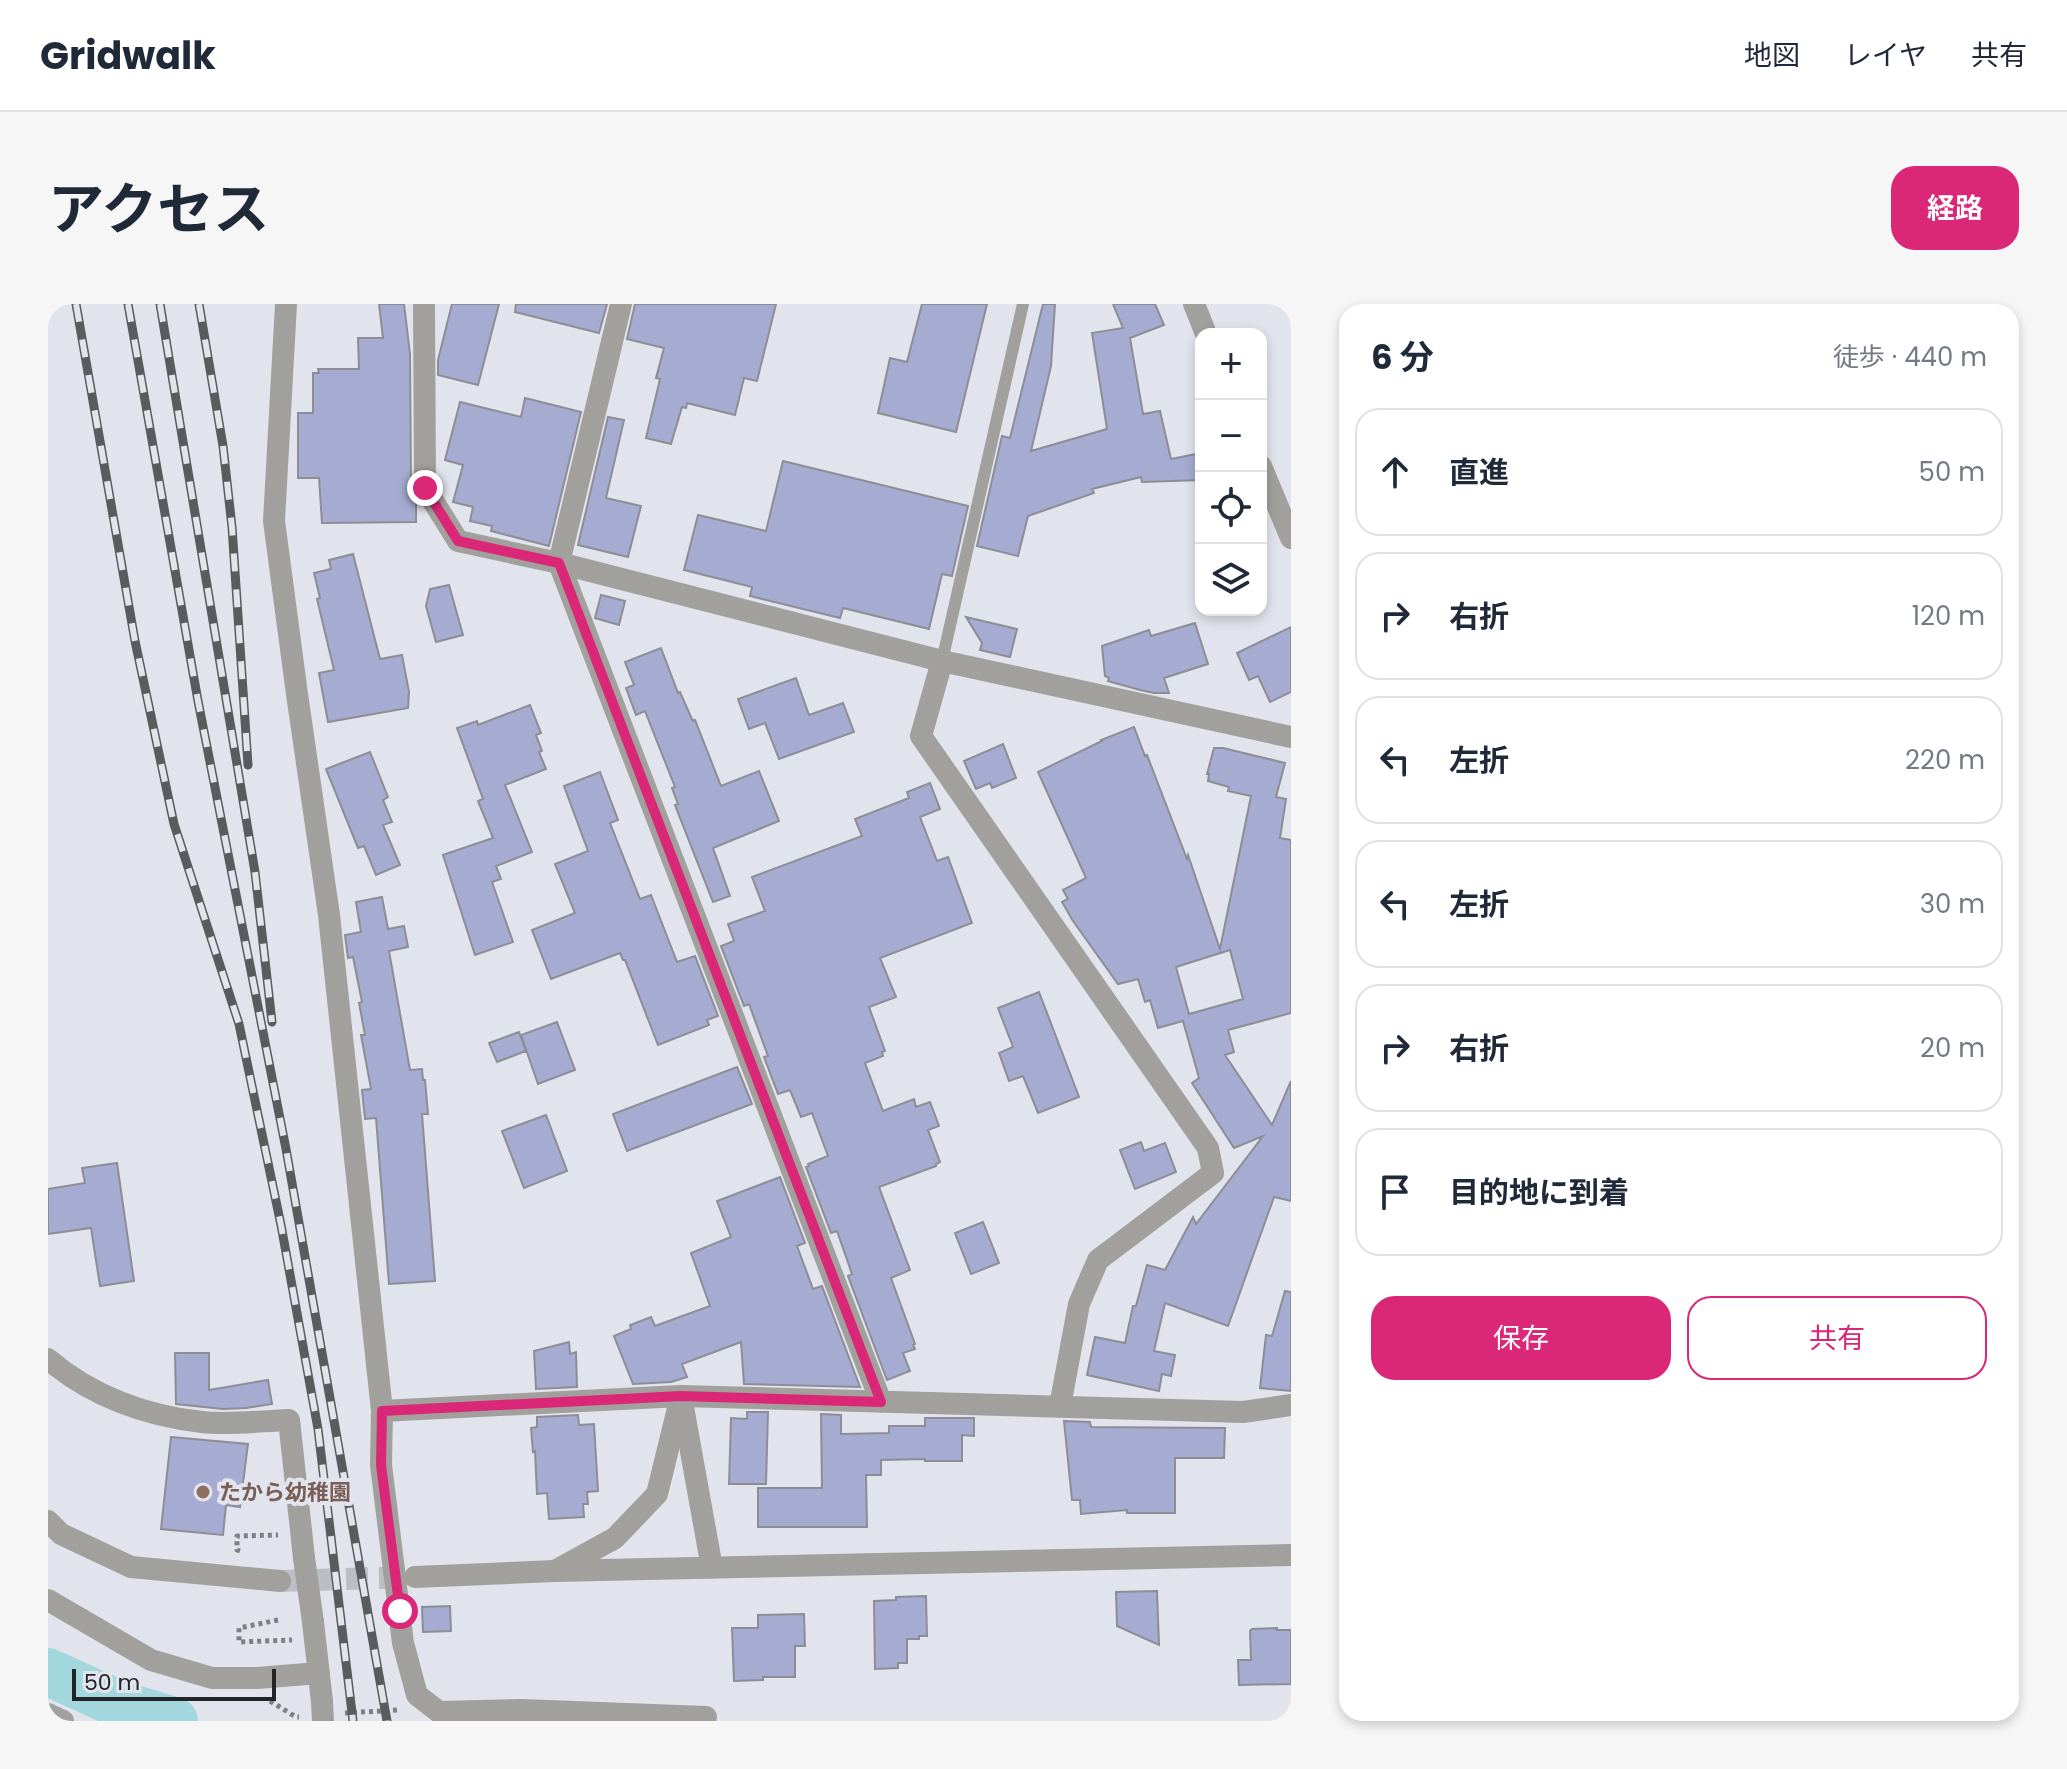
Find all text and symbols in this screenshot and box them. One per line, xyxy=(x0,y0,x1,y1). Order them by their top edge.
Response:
text: Gridwalk xyxy=(40,29,216,82)
text: 地図 xyxy=(1744,36,1800,75)
text: レイヤ xyxy=(1844,36,1927,75)
text: 共有 xyxy=(1971,36,2027,75)
button: 経路 xyxy=(1891,166,2019,250)
text: アクセス xyxy=(48,170,269,249)
map controls xyxy=(1195,328,1267,616)
button: + xyxy=(1195,328,1267,400)
text: 6 分 xyxy=(1371,333,1434,381)
text: 徒歩 · 440 m xyxy=(1833,339,1987,375)
button: − xyxy=(1195,400,1267,472)
icon: ahead xyxy=(1373,450,1417,494)
text: 直進 xyxy=(1449,451,1509,494)
text: 50 m xyxy=(1919,454,1985,490)
route end xyxy=(407,470,443,506)
button: locate xyxy=(1195,472,1267,544)
button: layers xyxy=(1195,544,1267,616)
icon: right xyxy=(1373,594,1417,638)
text: 右折 xyxy=(1449,595,1509,638)
text: 120 m xyxy=(1912,598,1985,634)
icon: left xyxy=(1373,738,1417,782)
text: 左折 xyxy=(1449,739,1509,782)
text: 220 m xyxy=(1905,742,1985,778)
icon: left xyxy=(1373,882,1417,926)
text: 左折 xyxy=(1449,883,1509,926)
text: 30 m xyxy=(1920,886,1985,922)
icon: right xyxy=(1373,1026,1417,1070)
text: 右折 xyxy=(1449,1027,1509,1070)
text: 20 m xyxy=(1920,1030,1985,1066)
icon: arrive xyxy=(1373,1170,1417,1214)
text: 目的地に到着 xyxy=(1449,1171,1629,1214)
button: 保存 xyxy=(1371,1296,1671,1380)
button: 共有 xyxy=(1687,1296,1987,1380)
place label: たから幼稚園 xyxy=(219,1477,351,1508)
marker: たから幼稚園 xyxy=(194,1483,212,1501)
route start xyxy=(382,1593,418,1629)
scale bar xyxy=(72,1665,276,1701)
text: 50 m xyxy=(84,1667,140,1698)

